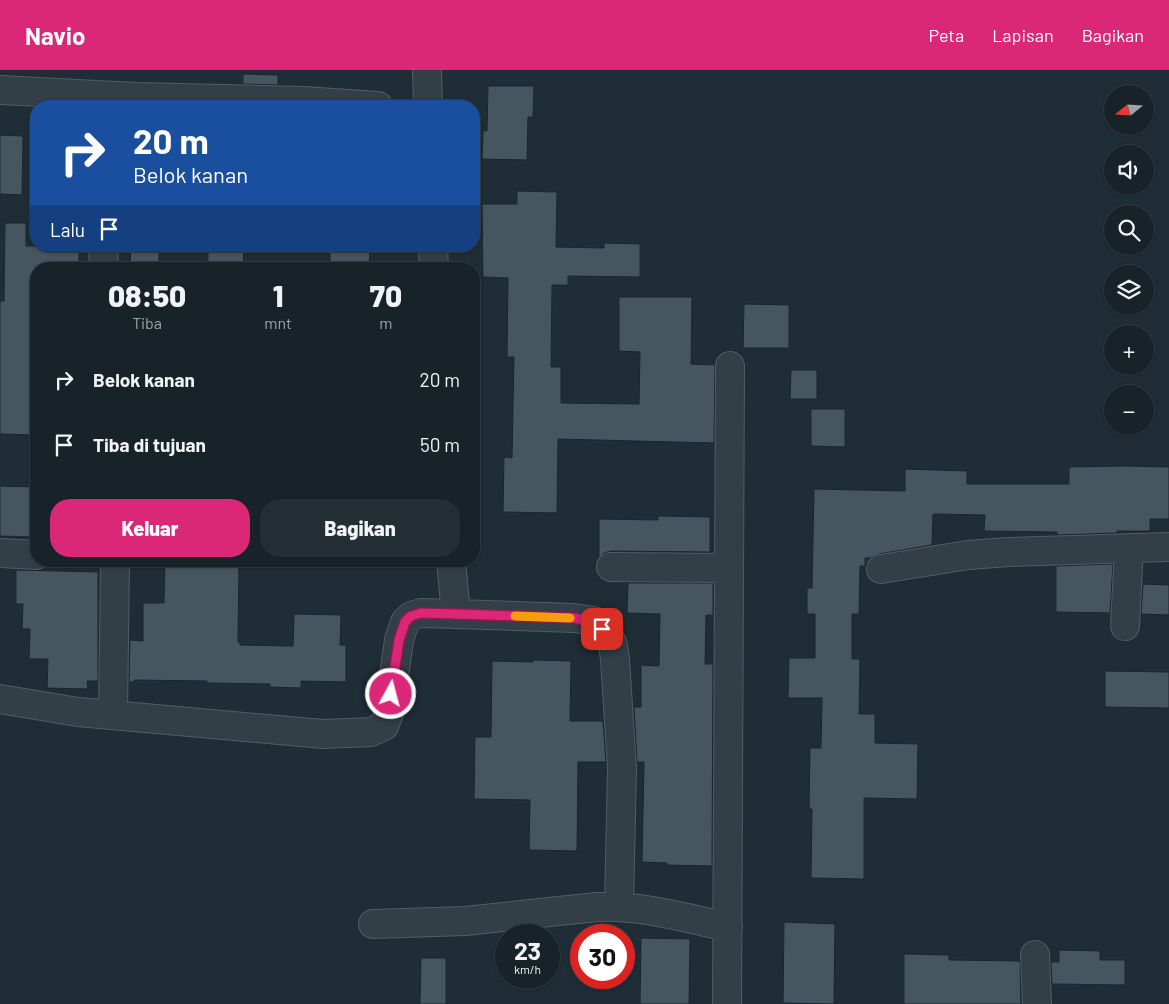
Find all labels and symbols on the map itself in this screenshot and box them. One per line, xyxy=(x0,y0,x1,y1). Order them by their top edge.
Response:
north arrow xyxy=(1104,85,1154,135)
pin xyxy=(581,608,623,650)
position arrow xyxy=(364,667,416,719)
speed limit sign: 30 xyxy=(570,924,635,989)

